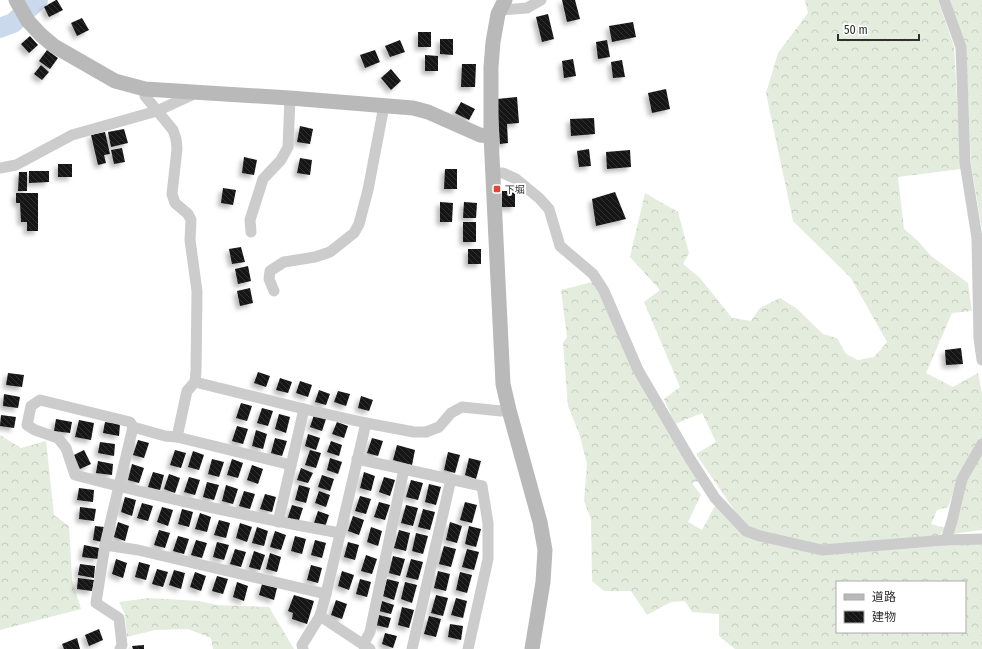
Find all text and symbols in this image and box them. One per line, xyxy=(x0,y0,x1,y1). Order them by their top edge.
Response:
scale bar xyxy=(838,16,919,42)
text: 50 m xyxy=(844,23,868,37)
marker: 下堀 xyxy=(492,184,502,194)
place label: 下堀 xyxy=(505,184,525,196)
legend xyxy=(836,581,966,633)
text: 道路 xyxy=(872,590,896,604)
text: 建物 xyxy=(872,610,896,624)

